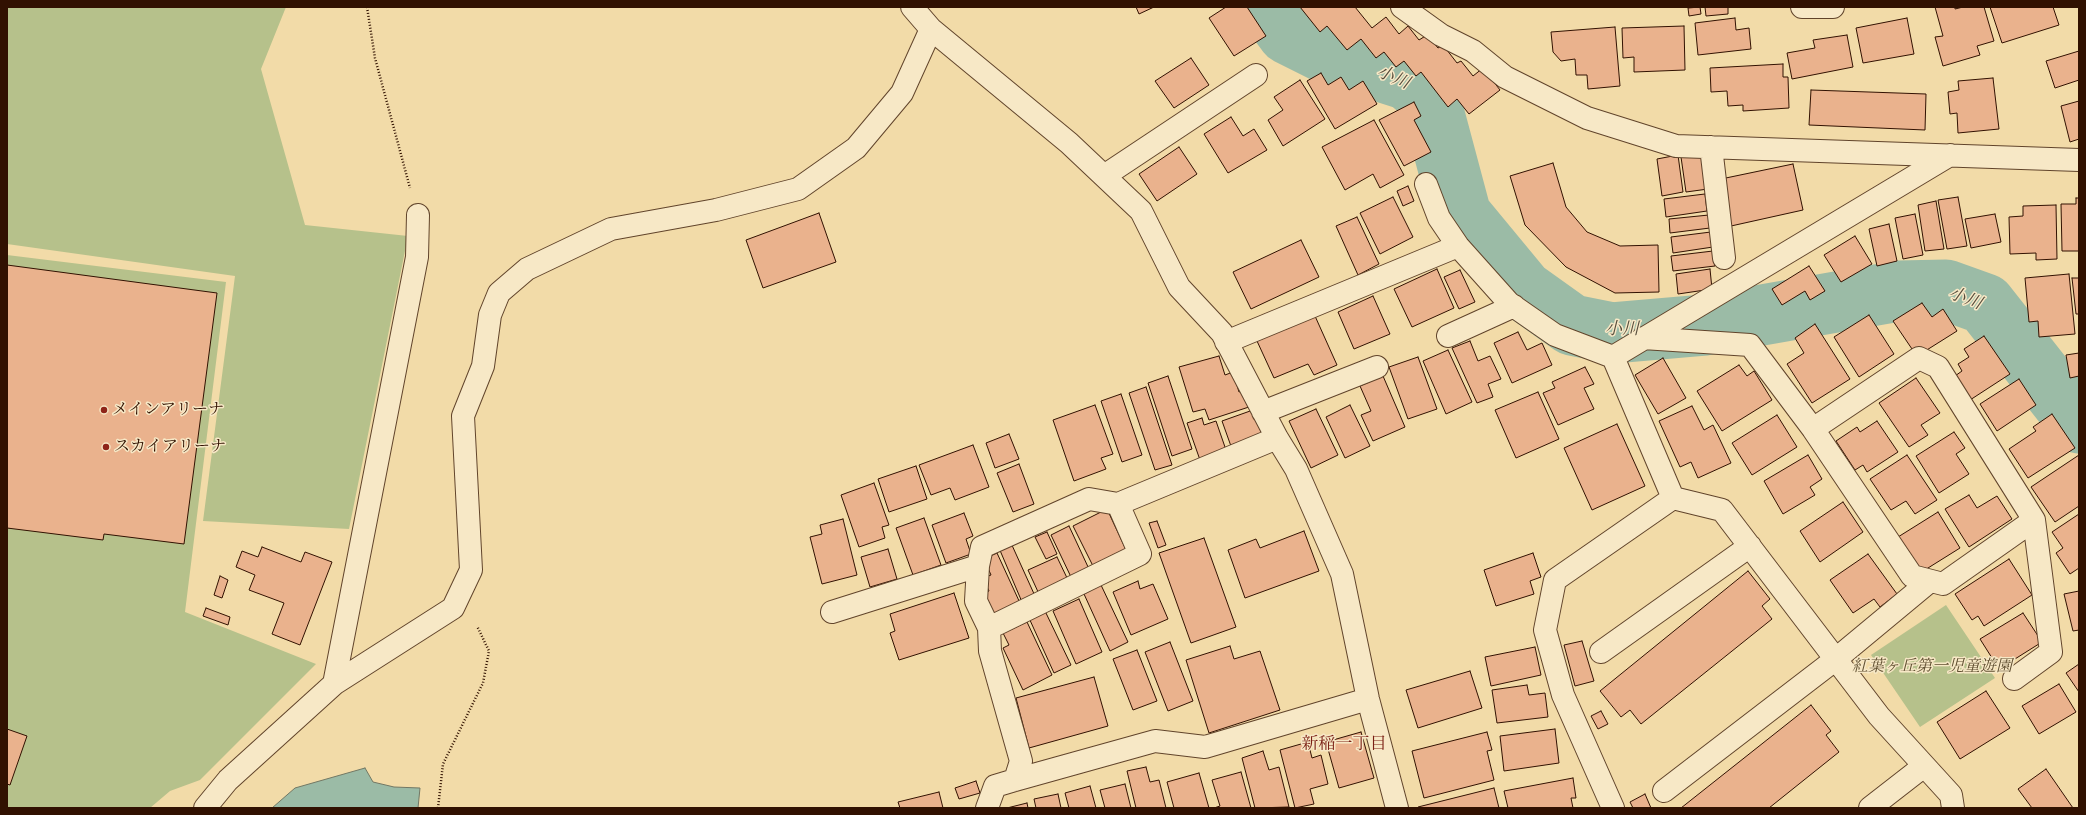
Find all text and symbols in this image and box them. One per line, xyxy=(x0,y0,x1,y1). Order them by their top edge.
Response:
water label: 小川 xyxy=(1373,62,1413,94)
water label: 小川 xyxy=(1945,283,1985,315)
water label: 小川 xyxy=(1605,320,1639,340)
place label: メインアリーナ xyxy=(112,400,224,420)
marker: メインアリーナ xyxy=(99,405,109,415)
place label: スカイアリーナ xyxy=(114,437,226,457)
marker: スカイアリーナ xyxy=(101,442,111,452)
park label: 紅葉ヶ丘第一児童遊園 xyxy=(1852,657,2012,677)
district label: 新稲一丁目 xyxy=(1302,735,1386,755)

